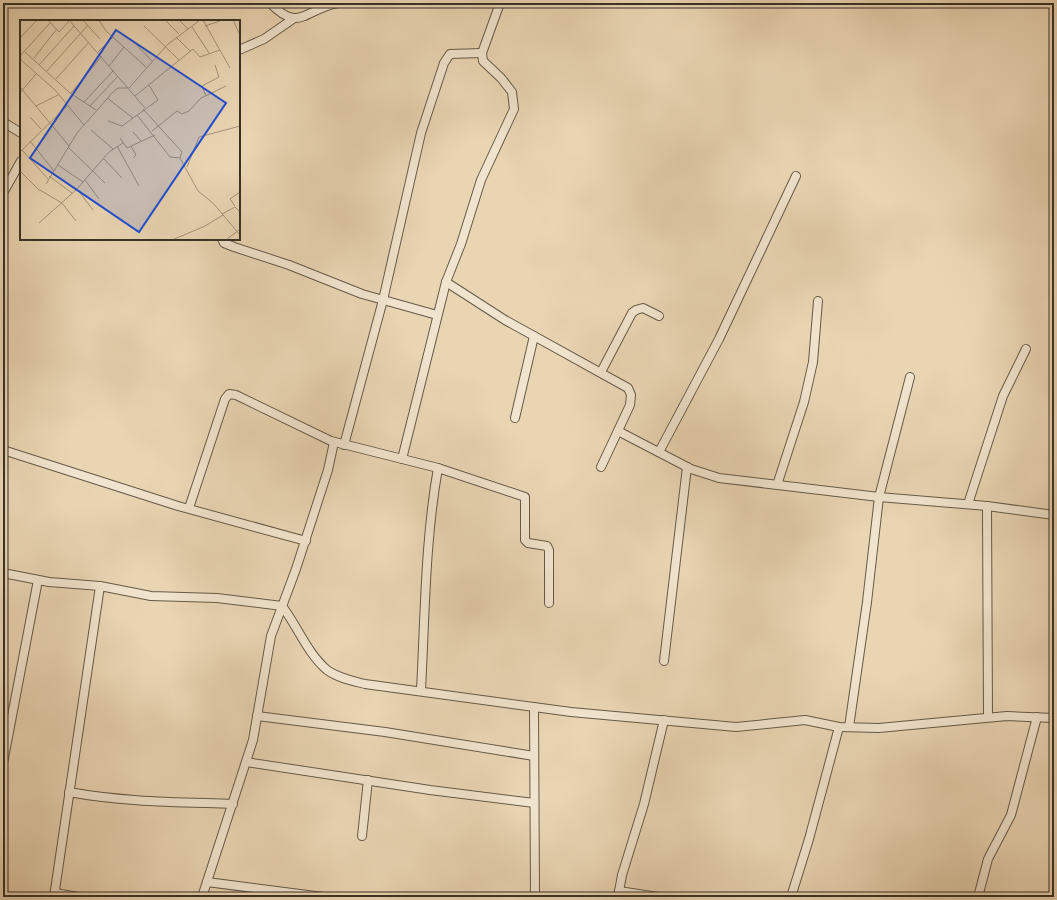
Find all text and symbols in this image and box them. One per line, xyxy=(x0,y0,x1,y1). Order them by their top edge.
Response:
inset map xyxy=(20,20,240,240)

